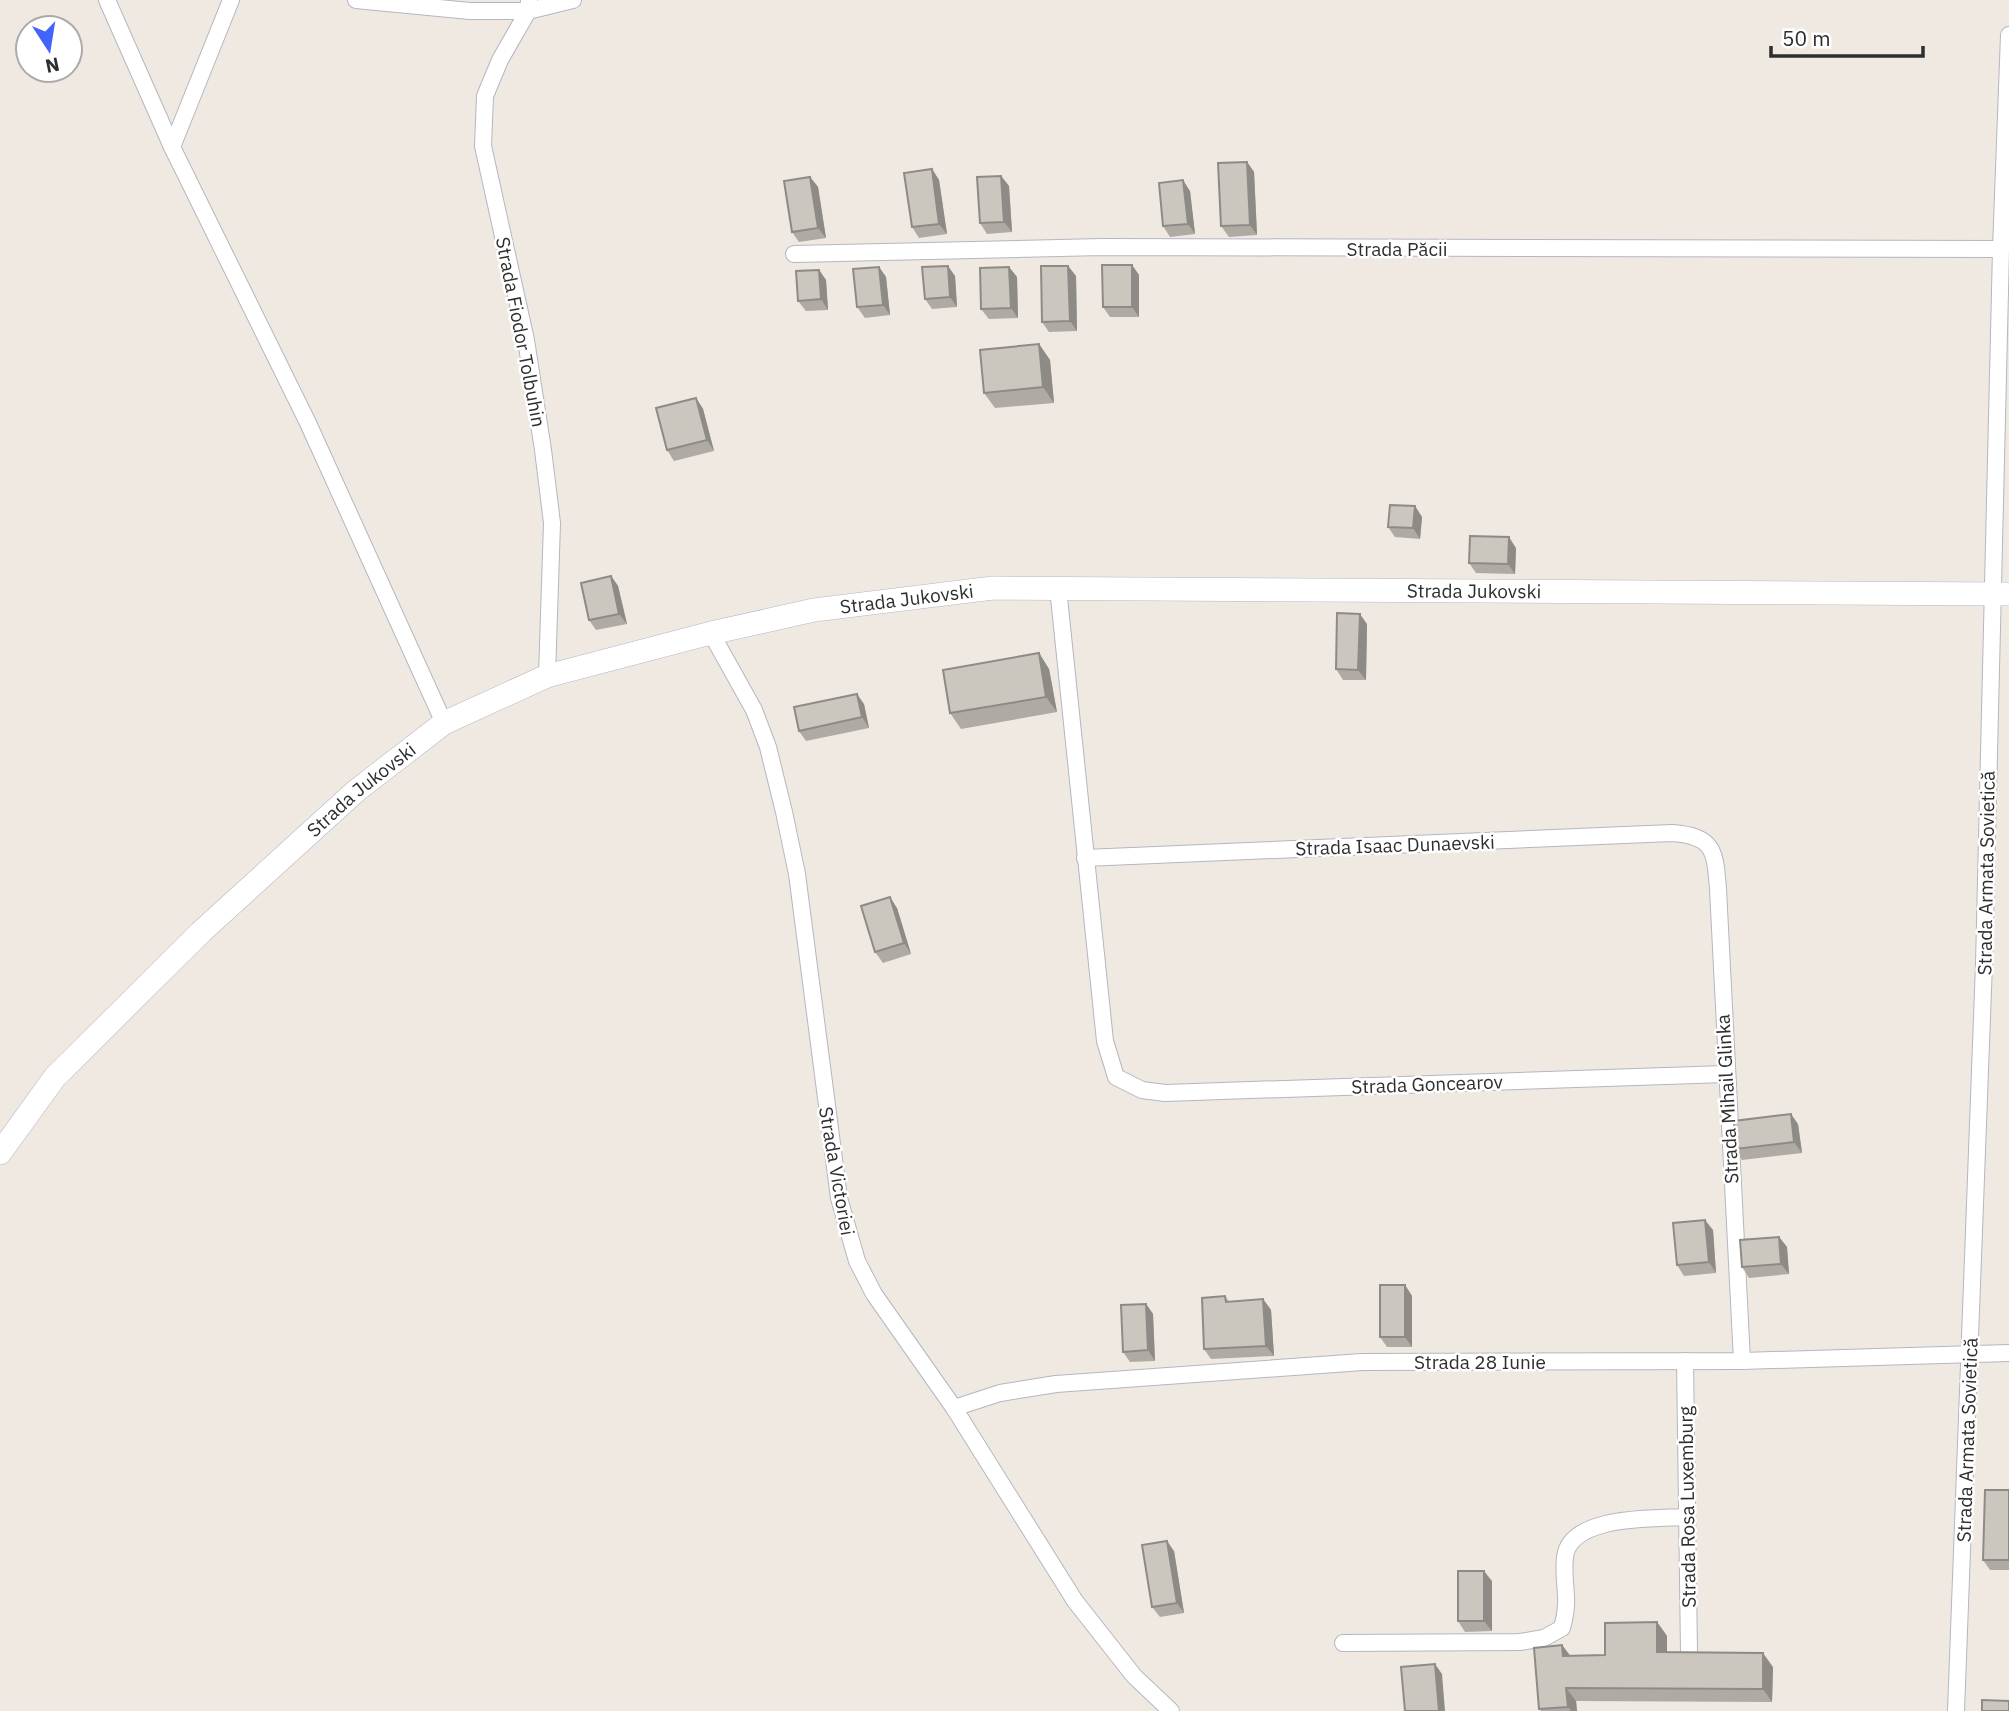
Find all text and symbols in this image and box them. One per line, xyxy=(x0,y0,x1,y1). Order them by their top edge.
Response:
north arrow xyxy=(14,14,84,84)
scale bar xyxy=(1771,14,1923,58)
text: 50 m xyxy=(1782,24,1831,52)
text: N xyxy=(43,52,62,79)
street label: Strada Fiodor Tolbuhin xyxy=(491,235,551,429)
street label: Strada Păcii xyxy=(1347,237,1447,261)
street label: Strada Jukovski xyxy=(838,578,975,619)
street label: Strada Jukovski xyxy=(1407,578,1541,603)
street label: Strada Jukovski xyxy=(302,737,420,842)
street label: Strada Armata Sovietică xyxy=(1972,770,2000,976)
street label: Strada Isaac Dunaevski xyxy=(1295,830,1495,860)
street label: Strada Mihail Glinka xyxy=(1711,1014,1743,1184)
street label: Strada Goncearov xyxy=(1351,1069,1503,1099)
street label: Strada Victoriei xyxy=(814,1105,860,1237)
street label: Strada Armata Sovietică xyxy=(1951,1337,1983,1543)
street label: Strada 28 Iunie xyxy=(1414,1350,1546,1374)
street label: Strada Rosa Luxemburg xyxy=(1673,1406,1701,1608)

